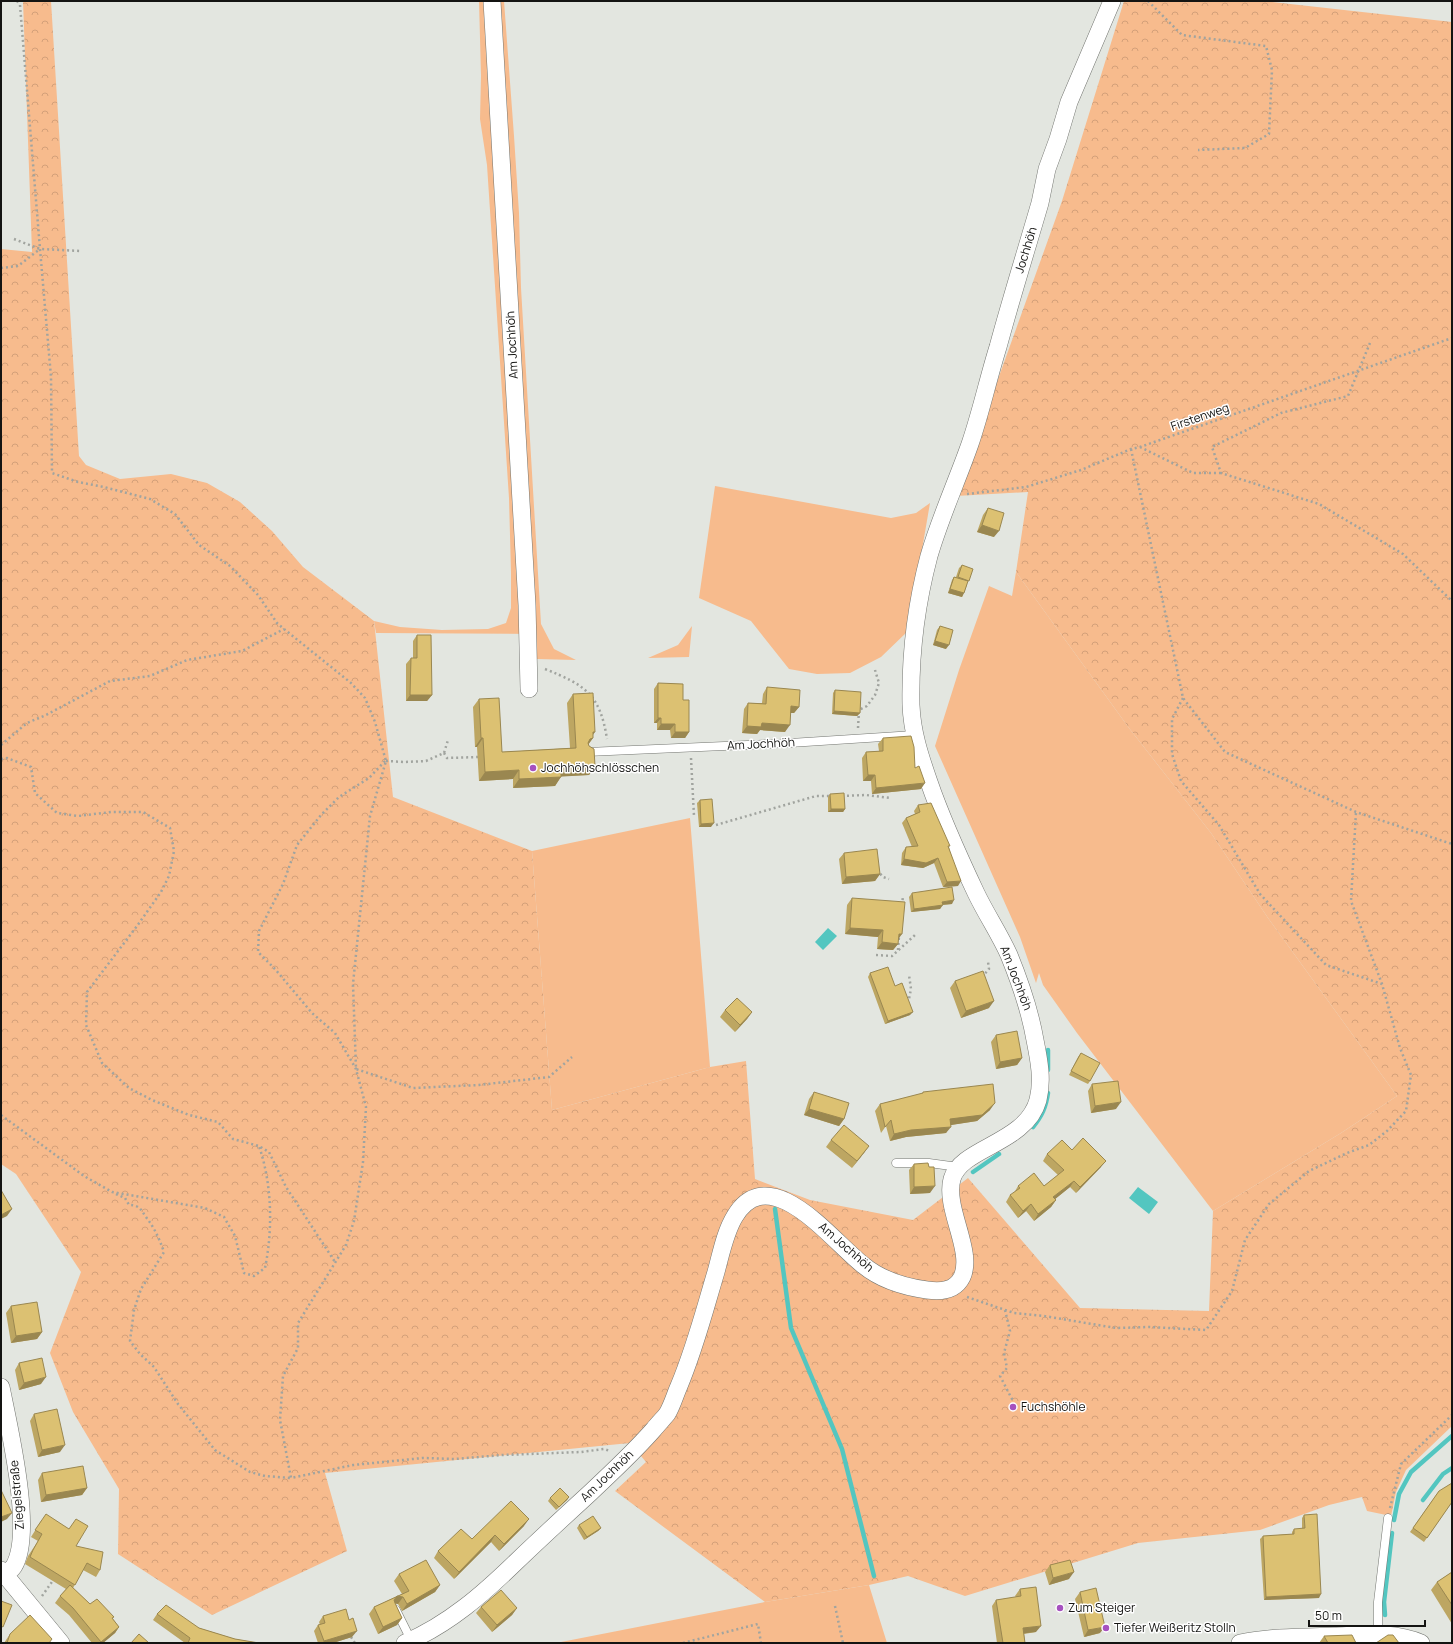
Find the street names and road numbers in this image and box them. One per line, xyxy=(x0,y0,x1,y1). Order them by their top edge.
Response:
street label: Jochhöh xyxy=(1010,225,1041,275)
street label: Am Jochhöh xyxy=(501,311,522,379)
street label: Firstenweg xyxy=(1168,399,1231,434)
street label: Am Jochhöh xyxy=(727,733,795,754)
street label: Am Jochhöh xyxy=(996,943,1037,1013)
street label: Am Jochhöh xyxy=(815,1218,878,1275)
street label: Am Jochhöh xyxy=(576,1446,637,1505)
street label: Ziegelstraße xyxy=(5,1459,28,1531)

